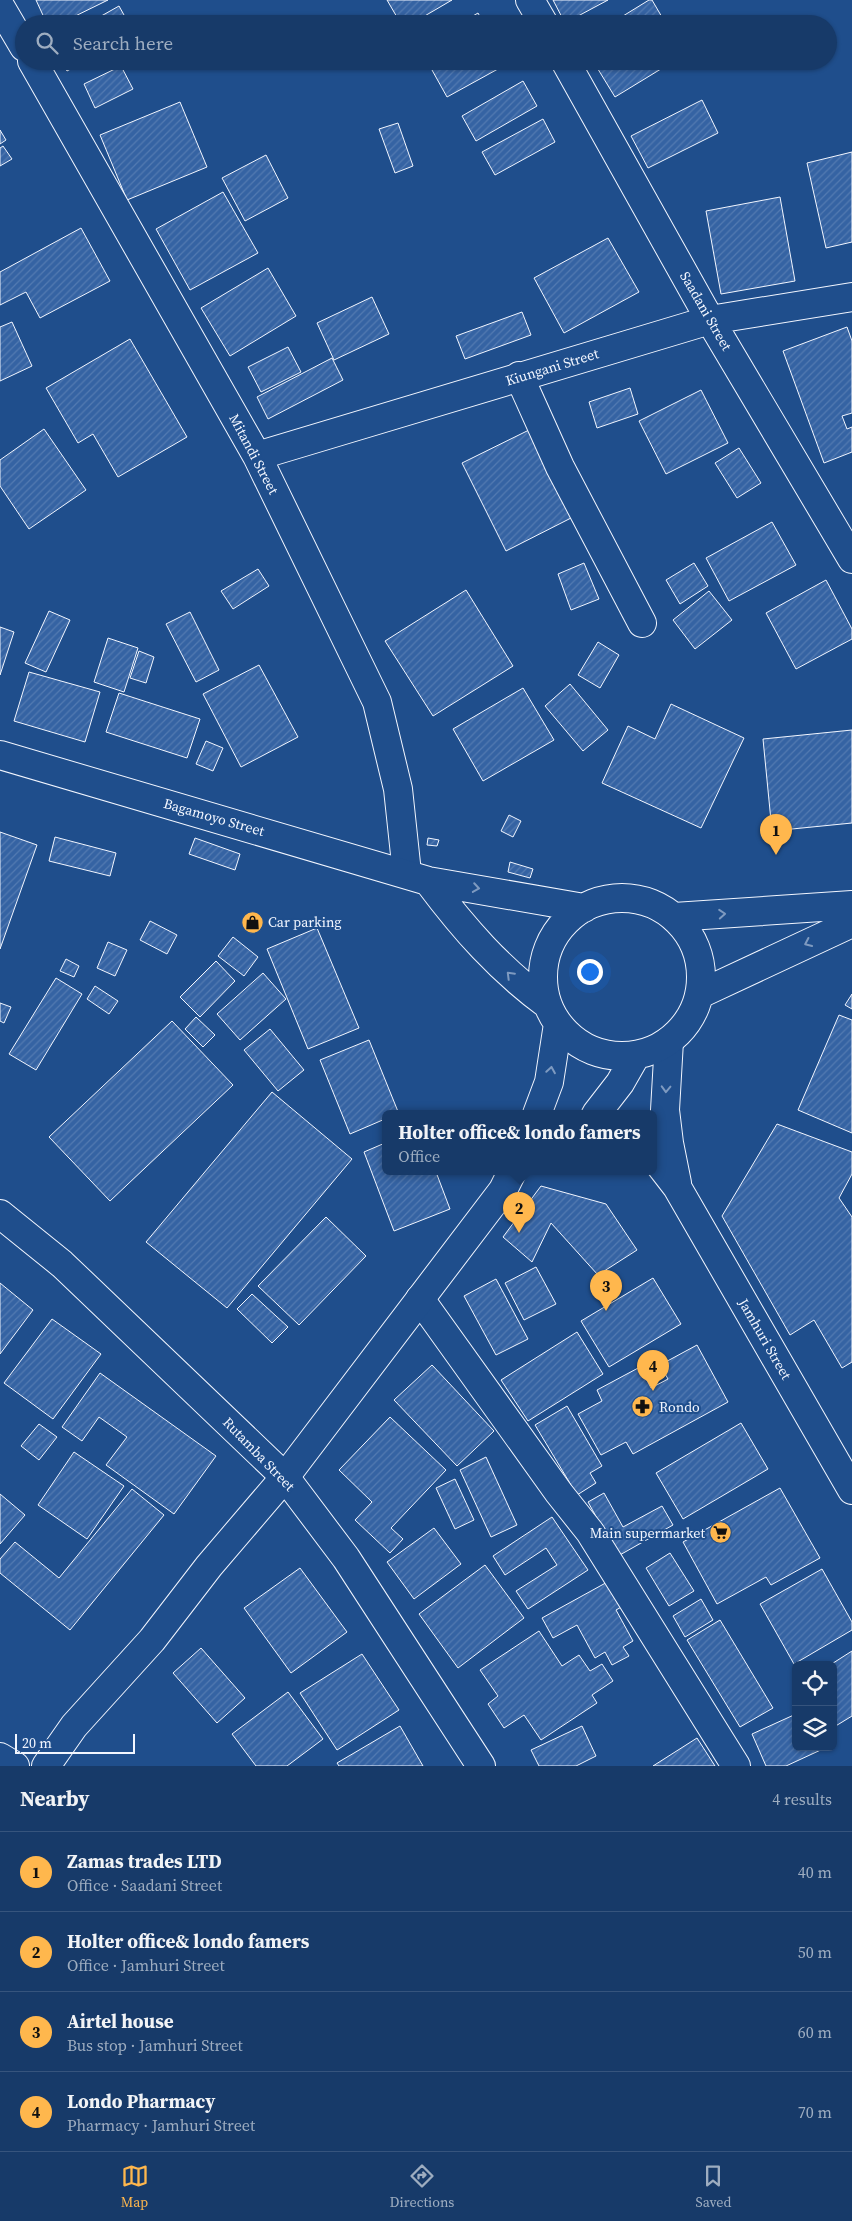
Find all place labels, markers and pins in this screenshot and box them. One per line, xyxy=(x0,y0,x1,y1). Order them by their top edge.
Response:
pin: 1 xyxy=(760,814,792,855)
shop icon: Car parking xyxy=(240,910,264,934)
place label: Car parking xyxy=(268,912,342,932)
pin: 2 xyxy=(503,1192,535,1233)
pin: 3 xyxy=(590,1270,622,1311)
pin: 4 xyxy=(637,1350,669,1391)
pharmacy icon: Rondo xyxy=(631,1395,655,1419)
place label: Rondo xyxy=(659,1397,700,1417)
supermarket icon: Main supermarket xyxy=(709,1521,733,1545)
place label: Main supermarket xyxy=(590,1523,705,1543)

